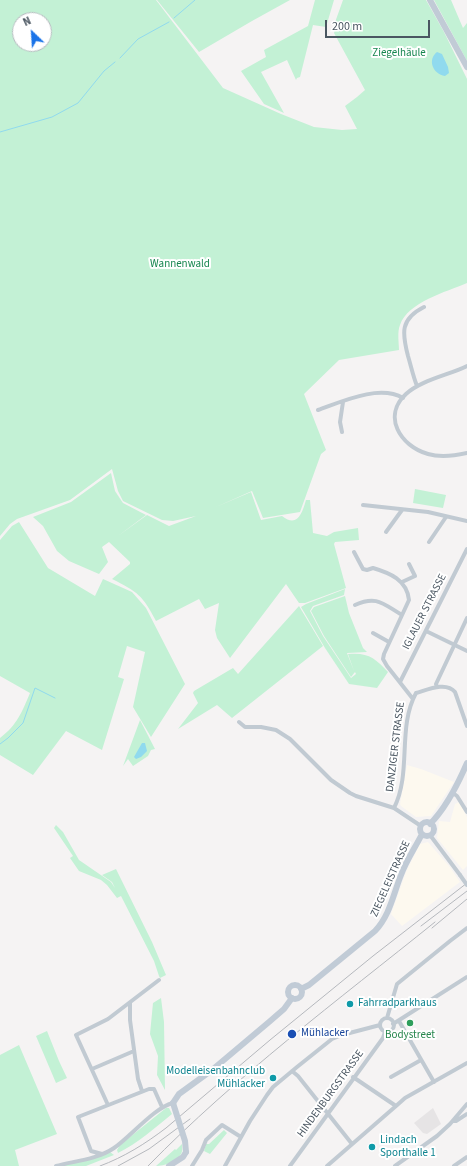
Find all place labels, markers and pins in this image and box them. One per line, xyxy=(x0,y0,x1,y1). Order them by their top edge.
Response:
place label: Fahrradparkhaus xyxy=(358,997,436,1011)
marker: Fahrradparkhaus xyxy=(345,999,355,1009)
marker: Bodystreet xyxy=(405,1018,415,1028)
place label: Mühlacker xyxy=(301,1027,349,1041)
marker: Mühlacker xyxy=(286,1028,298,1040)
place label: Bodystreet xyxy=(385,1029,435,1043)
place label: Modelleisenbahnclub Mühlacker xyxy=(166,1065,265,1091)
marker: Modelleisenbahnclub Mühlacker xyxy=(268,1073,278,1083)
place label: Lindach Sporthalle 1 xyxy=(380,1134,436,1160)
marker: Lindach Sporthalle 1 xyxy=(367,1142,377,1152)

